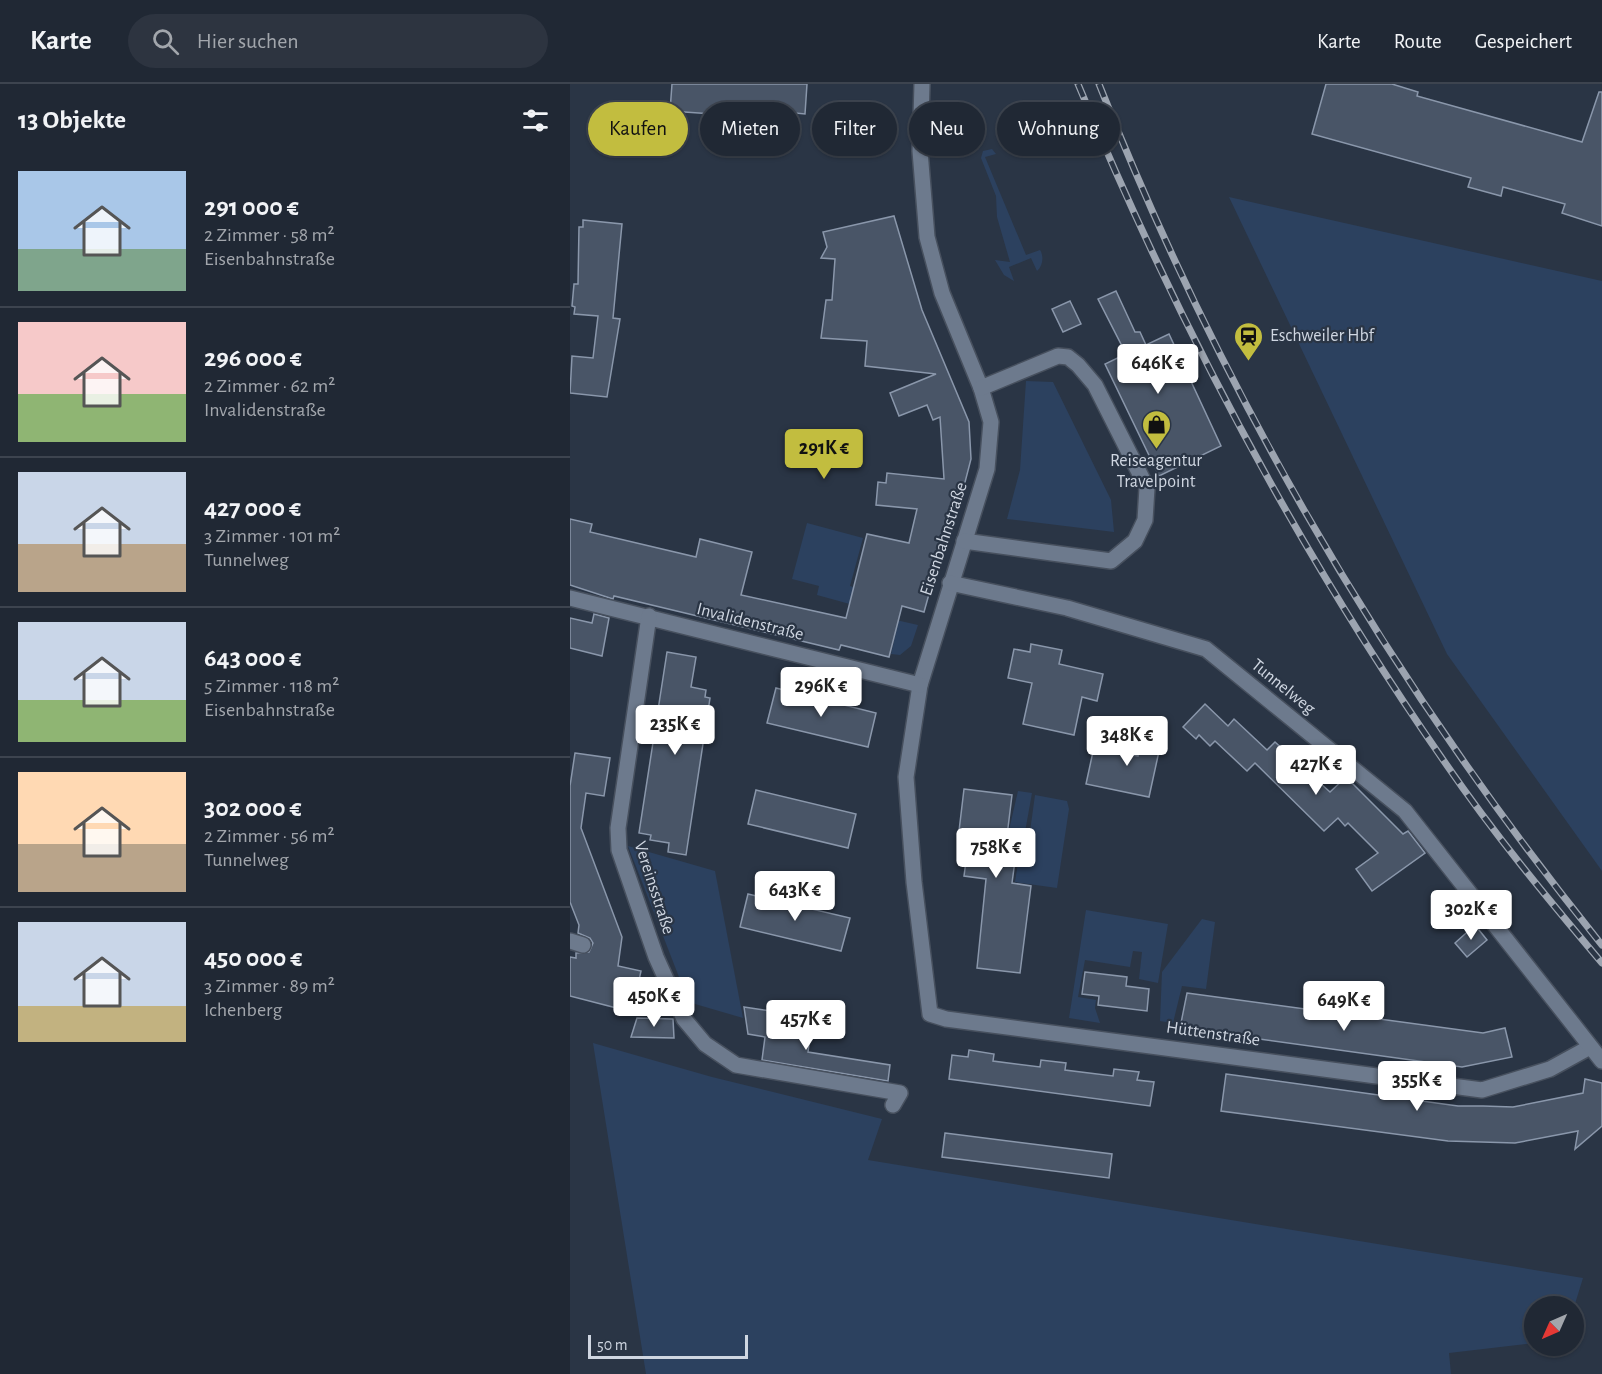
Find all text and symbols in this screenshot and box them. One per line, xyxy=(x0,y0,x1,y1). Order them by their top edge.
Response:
search box xyxy=(128,14,548,68)
icon: search xyxy=(149,25,182,58)
text: Karte xyxy=(30,27,92,55)
text: Hier suchen xyxy=(197,30,299,52)
text: Karte xyxy=(1317,31,1361,52)
text: Route xyxy=(1394,31,1442,52)
text: Gespeichert xyxy=(1475,31,1572,52)
chip: Kaufen xyxy=(588,102,688,156)
chip: Mieten xyxy=(700,102,800,156)
chip: Filter xyxy=(812,102,897,156)
chip: Neu xyxy=(909,102,985,156)
chip: Wohnung xyxy=(997,102,1120,156)
icon: filters xyxy=(519,104,552,137)
text: 13 Objekte xyxy=(18,107,126,133)
text: 291 000 € xyxy=(204,194,299,220)
icon: home xyxy=(66,195,138,267)
text: 2 Zimmer · 58 m² xyxy=(204,225,335,245)
text: Eisenbahnstraße xyxy=(204,249,335,269)
station icon: Eschweiler Hbf xyxy=(1233,320,1265,362)
place label: Eschweiler Hbf xyxy=(1270,327,1376,345)
pin: 646K € xyxy=(1109,344,1207,395)
text: 296 000 € xyxy=(204,345,302,371)
icon: home xyxy=(66,346,138,418)
text: 646K € xyxy=(1131,353,1185,373)
text: 2 Zimmer · 62 m² xyxy=(204,376,335,396)
text: Invalidenstraße xyxy=(204,400,326,420)
shop icon: Reiseagentur Travelpoint xyxy=(1140,408,1172,450)
pin: 291K € xyxy=(775,429,873,480)
text: 291K € xyxy=(799,438,849,458)
place label: Reiseagentur Travelpoint xyxy=(1110,452,1202,491)
street label: Eisenbahnstraße xyxy=(917,480,971,598)
text: 427 000 € xyxy=(204,495,301,521)
icon: home xyxy=(66,496,138,568)
text: 3 Zimmer · 101 m² xyxy=(204,526,340,546)
text: Tunnelweg xyxy=(204,550,289,570)
street label: Invalidenstraße xyxy=(695,600,805,644)
text: 643 000 € xyxy=(204,645,301,671)
icon: home xyxy=(66,646,138,718)
street label: Tunnelweg xyxy=(1248,656,1319,718)
pin: 296K € xyxy=(772,667,870,718)
text: 5 Zimmer · 118 m² xyxy=(204,676,339,696)
text: 296K € xyxy=(795,676,847,696)
text: Eisenbahnstraße xyxy=(204,700,335,720)
pin: 235K € xyxy=(626,705,724,756)
text: 235K € xyxy=(650,714,700,734)
pin: 348K € xyxy=(1078,716,1176,767)
text: 348K € xyxy=(1101,725,1153,745)
pin: 427K € xyxy=(1267,745,1365,796)
text: 427K € xyxy=(1290,754,1342,774)
text: 302 000 € xyxy=(204,795,302,821)
icon: home xyxy=(66,796,138,868)
text: 2 Zimmer · 56 m² xyxy=(204,826,335,846)
pin: 758K € xyxy=(947,828,1045,879)
text: 758K € xyxy=(970,837,1022,857)
street label: Vereinsstraße xyxy=(631,839,677,937)
text: Tunnelweg xyxy=(204,850,289,870)
pin: 643K € xyxy=(746,871,844,922)
text: 643K € xyxy=(769,880,821,900)
pin: 302K € xyxy=(1422,890,1520,941)
text: 302K € xyxy=(1445,899,1497,919)
text: 450 000 € xyxy=(204,945,303,971)
icon: home xyxy=(66,946,138,1018)
text: 3 Zimmer · 89 m² xyxy=(204,976,335,996)
pin: 450K € xyxy=(605,977,703,1028)
pin: 649K € xyxy=(1295,981,1393,1032)
text: 450K € xyxy=(627,986,681,1006)
text: 649K € xyxy=(1317,990,1371,1010)
text: Ichenberg xyxy=(204,1000,282,1020)
pin: 457K € xyxy=(757,1000,855,1051)
text: 457K € xyxy=(780,1009,832,1029)
street label: Hüttenstraße xyxy=(1165,1018,1261,1050)
pin: 355K € xyxy=(1368,1061,1466,1112)
text: 355K € xyxy=(1392,1070,1442,1090)
north arrow xyxy=(1524,1296,1584,1356)
map controls xyxy=(1524,1296,1584,1356)
scale bar xyxy=(588,1332,748,1360)
text: 50 m xyxy=(597,1337,628,1353)

